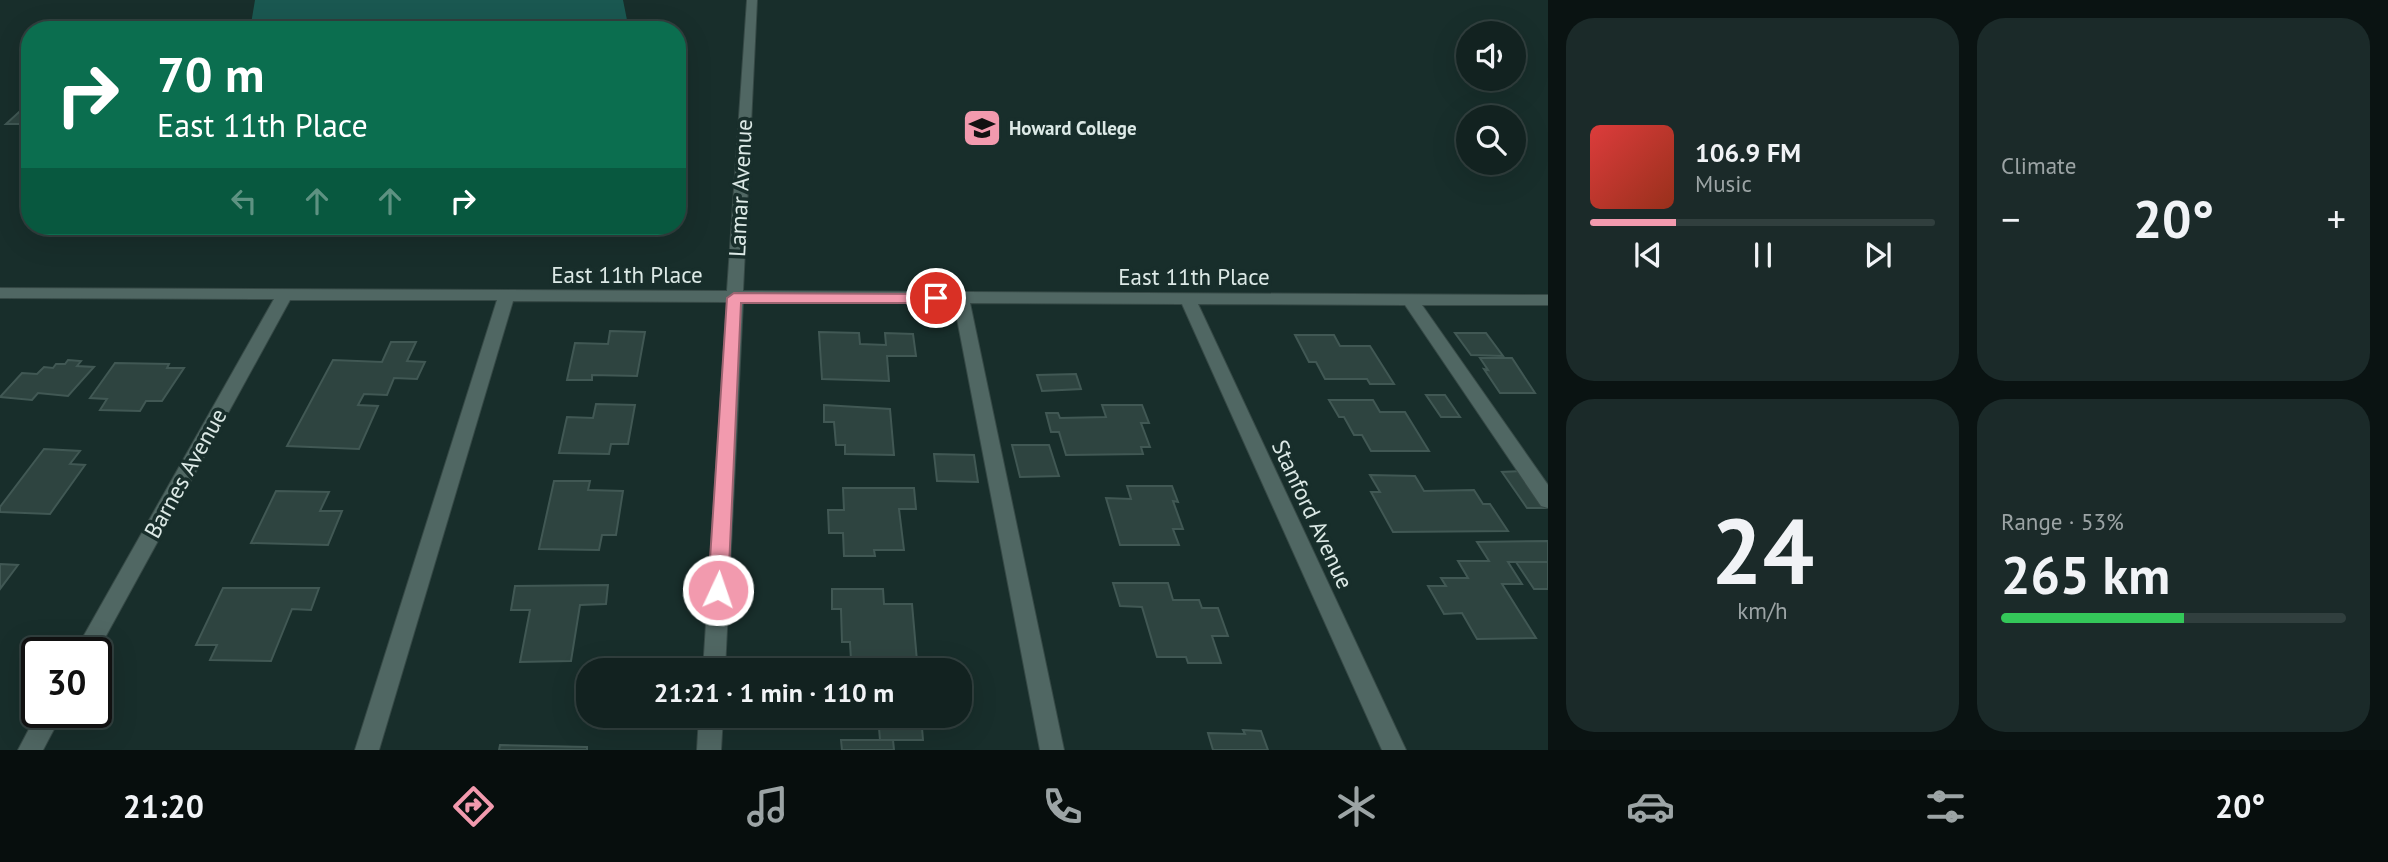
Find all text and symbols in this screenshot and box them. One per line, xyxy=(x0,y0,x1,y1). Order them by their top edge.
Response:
map controls xyxy=(1456,21,1526,175)
button: sound xyxy=(1456,21,1526,91)
text: 70 m xyxy=(157,42,264,106)
icon: right xyxy=(42,49,133,140)
text: East 11th Place xyxy=(157,104,368,146)
button: search xyxy=(1456,105,1526,175)
school or university icon: Howard College xyxy=(961,107,1003,149)
place label: Howard College xyxy=(1009,116,1137,140)
street label: Lamar Avenue xyxy=(722,118,758,258)
text: 106.9 FM xyxy=(1695,136,1801,169)
text: Climate xyxy=(2001,151,2076,180)
text: Music xyxy=(1695,169,1752,198)
icon: left xyxy=(225,182,263,220)
icon: ahead xyxy=(298,182,336,220)
icon: ahead xyxy=(371,182,409,220)
icon: right xyxy=(444,182,482,220)
text: 20° xyxy=(2133,185,2214,252)
text: − xyxy=(2001,194,2020,243)
text: + xyxy=(2327,194,2346,243)
icon: previous xyxy=(1629,236,1667,274)
icon: pause xyxy=(1744,236,1782,274)
icon: next xyxy=(1859,236,1897,274)
street label: East 11th Place xyxy=(551,260,703,289)
street label: East 11th Place xyxy=(1118,262,1270,291)
pin xyxy=(906,268,966,328)
icon: arrive xyxy=(917,279,955,317)
street label: Barnes Avenue xyxy=(137,403,233,543)
street label: Stanford Avenue xyxy=(1266,435,1360,593)
text: 24 xyxy=(1711,491,1814,609)
text: Range · 53% xyxy=(2001,507,2124,536)
text: 265 km xyxy=(2001,541,2170,608)
position arrow xyxy=(681,553,755,627)
text: km/h xyxy=(1737,596,1788,625)
speed limit sign: 30 xyxy=(21,637,112,728)
text: 21:21 · 1 min · 110 m xyxy=(654,676,894,709)
icon: directions xyxy=(449,782,498,831)
icon: music xyxy=(743,782,792,831)
icon: phone xyxy=(1038,782,1087,831)
icon: climate xyxy=(1332,782,1381,831)
icon: car xyxy=(1626,782,1675,831)
icon: filters xyxy=(1921,782,1970,831)
text: 21:20 xyxy=(123,785,204,827)
text: 20° xyxy=(2215,785,2265,827)

